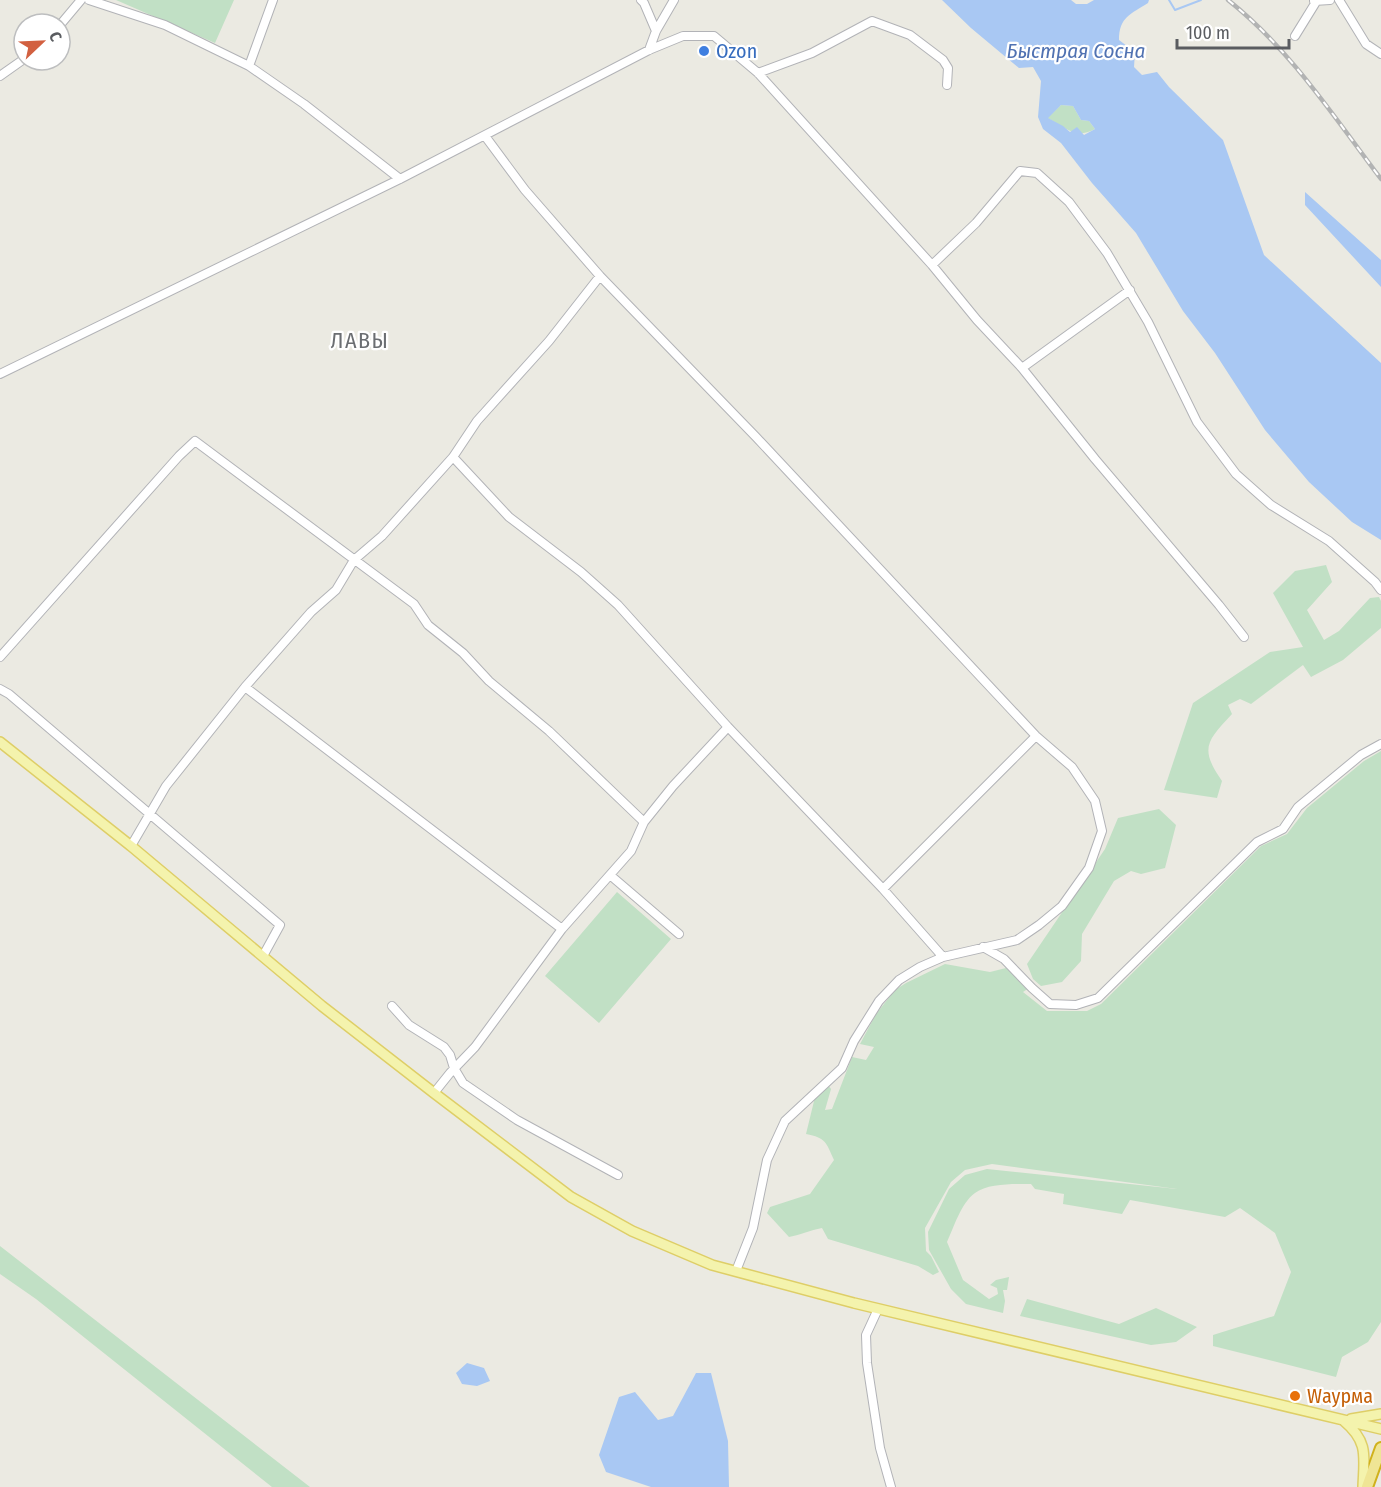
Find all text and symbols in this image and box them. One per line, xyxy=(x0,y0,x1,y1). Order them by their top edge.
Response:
north arrow xyxy=(12,12,72,72)
scale bar xyxy=(1177,12,1290,50)
text: 100 m xyxy=(1186,22,1230,44)
text: С xyxy=(45,29,66,44)
water label: Быстрая Сосна xyxy=(1007,38,1145,64)
place label: Ozon xyxy=(716,39,757,63)
marker: Ozon xyxy=(697,44,711,58)
district label: ЛАВЫ xyxy=(331,327,389,354)
place label: Wаурма xyxy=(1307,1384,1373,1408)
marker: Wаурма xyxy=(1288,1389,1302,1403)

